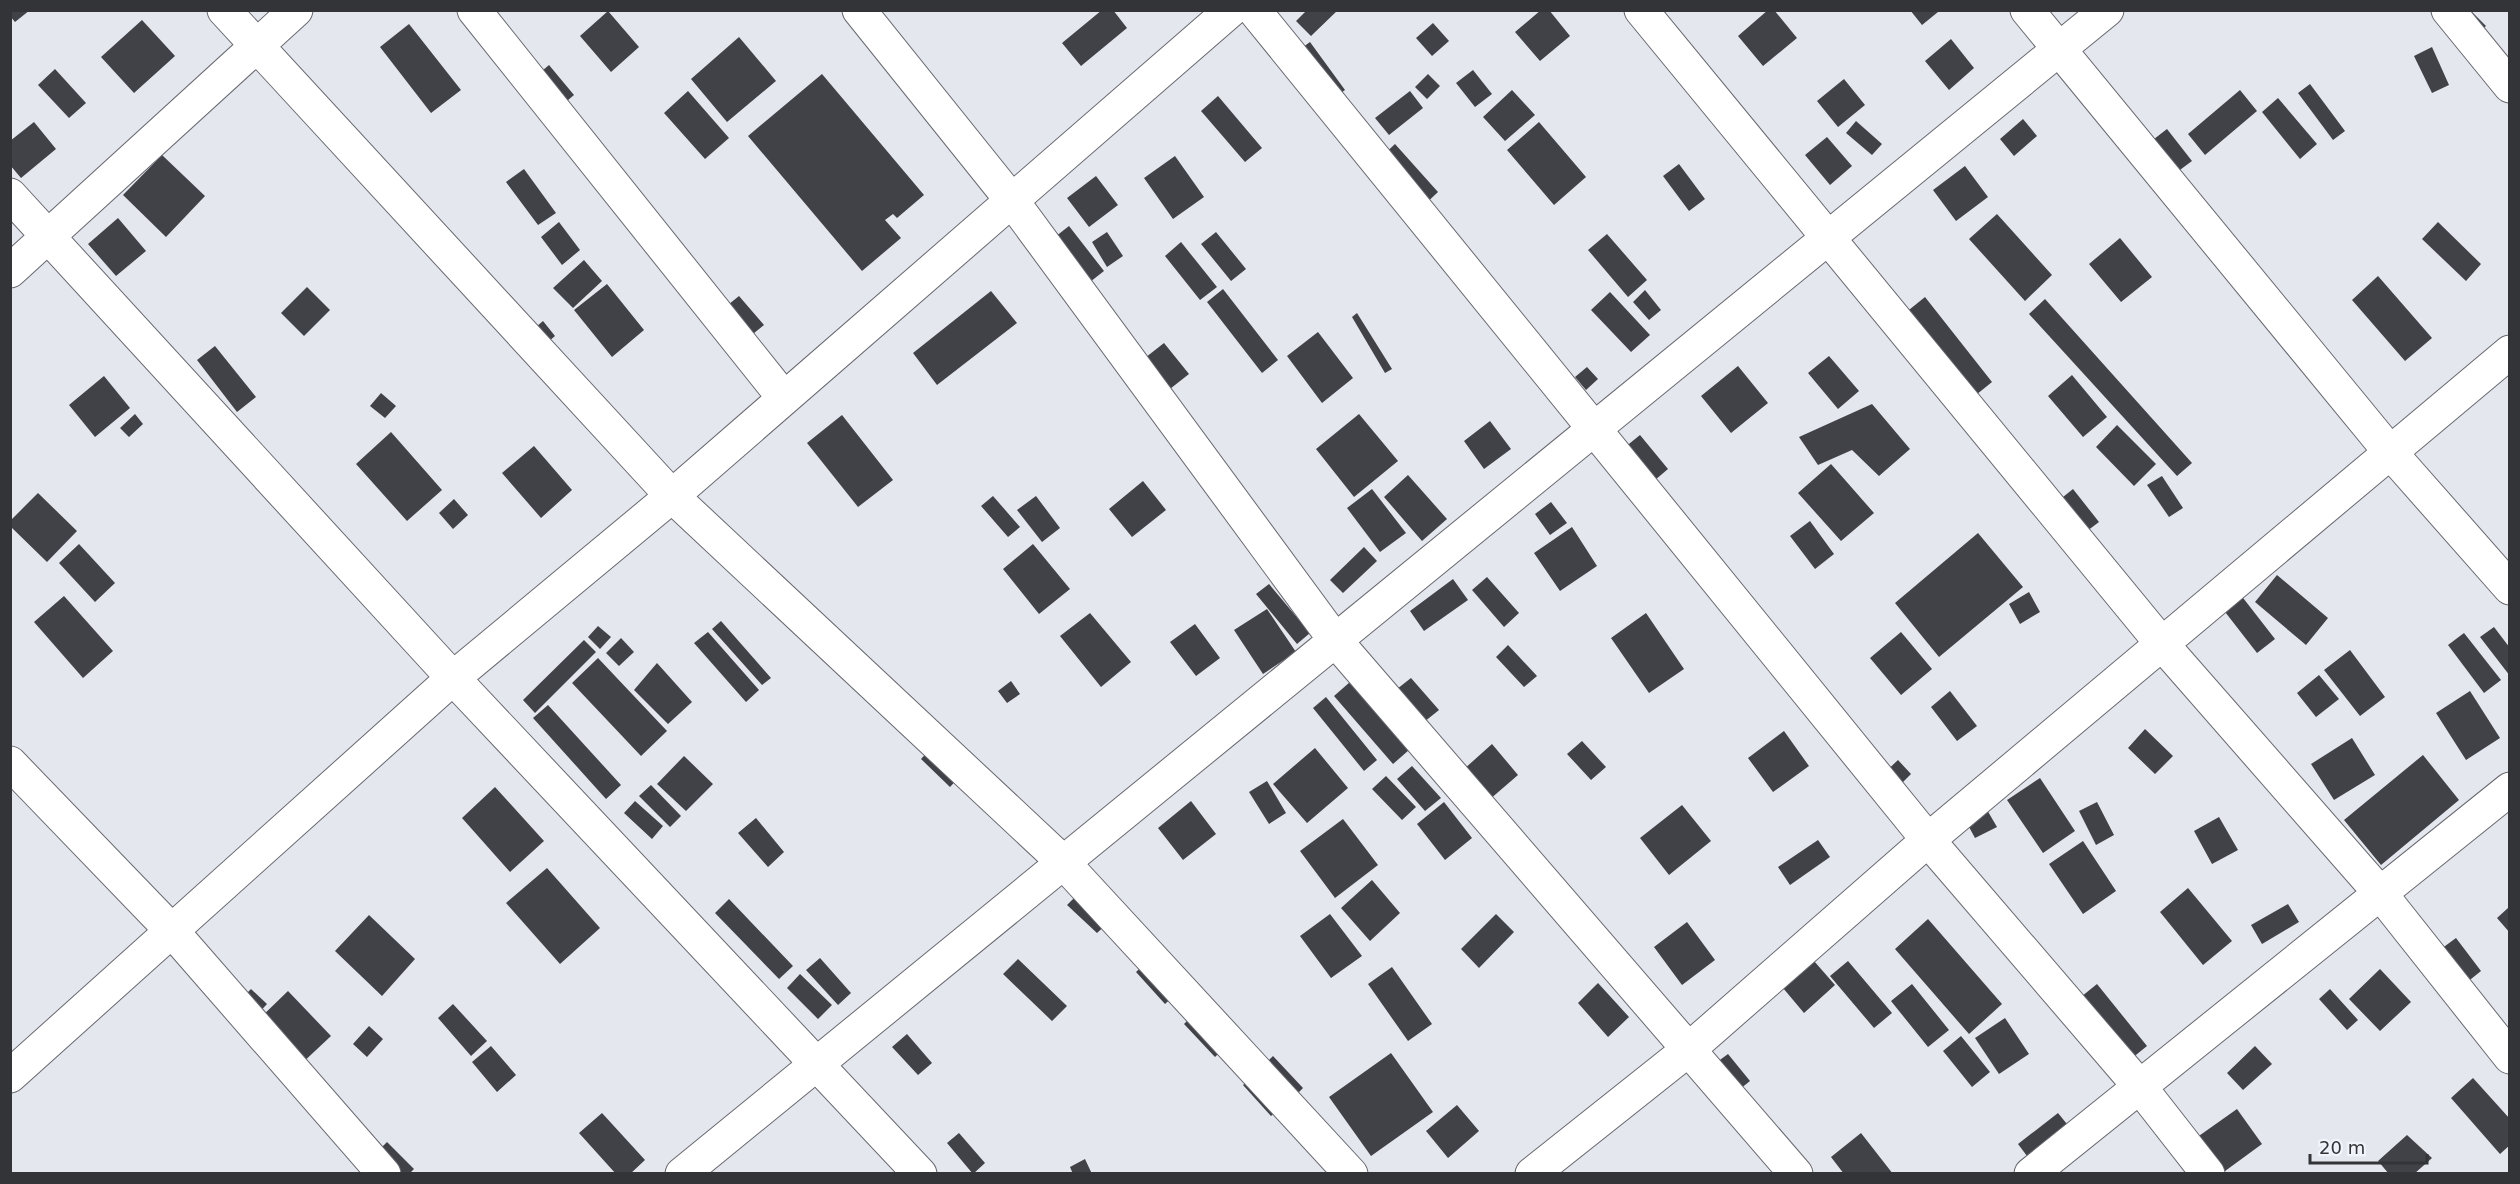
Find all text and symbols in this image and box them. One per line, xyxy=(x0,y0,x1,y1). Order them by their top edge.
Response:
scale bar xyxy=(2310,1127,2427,1165)
text: 20 m xyxy=(2319,1137,2365,1158)

